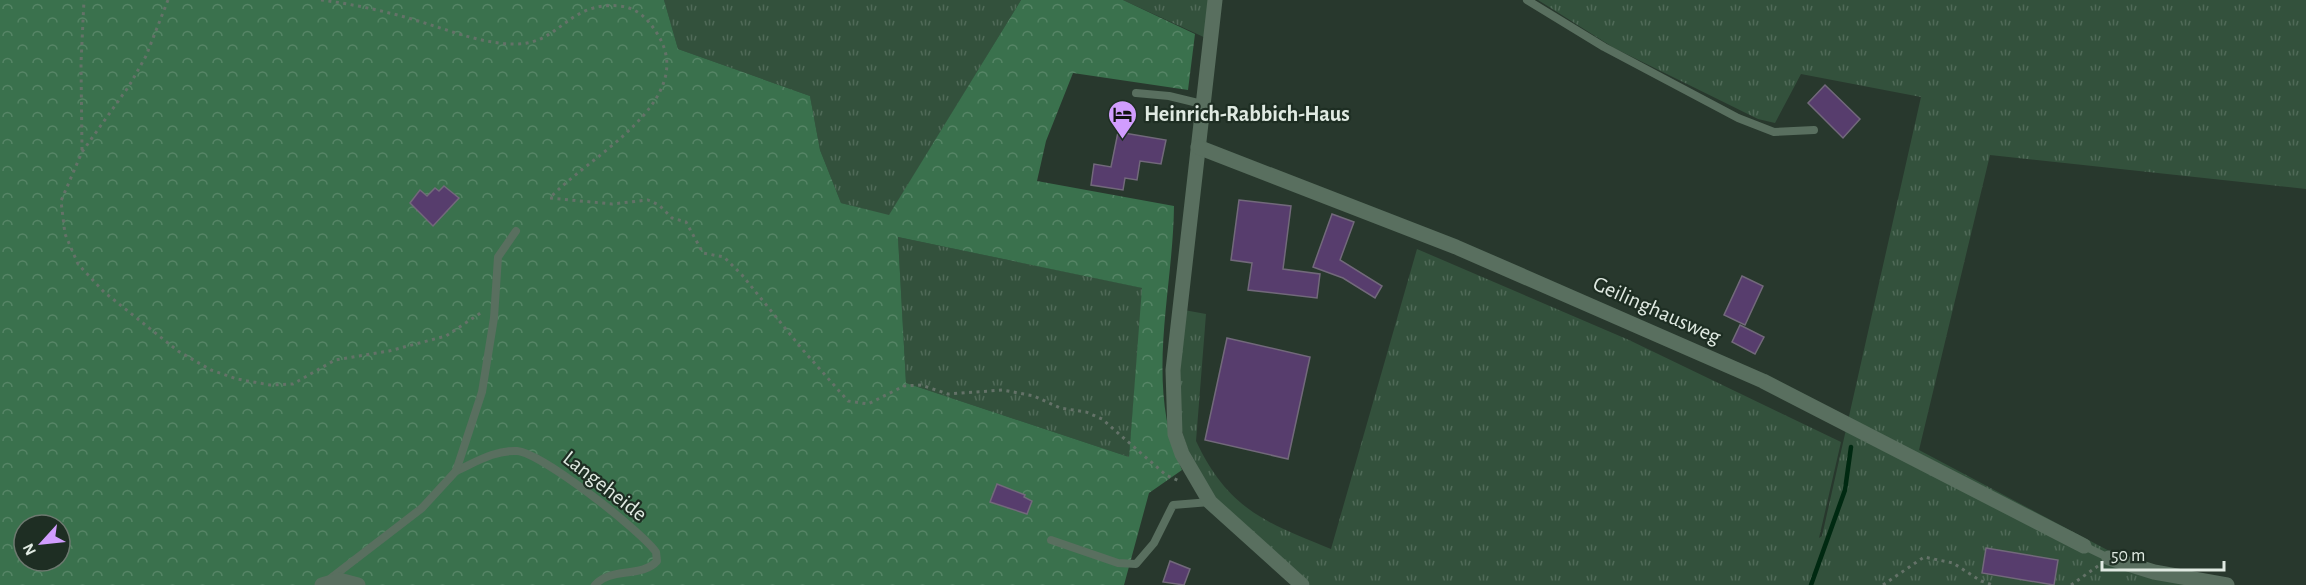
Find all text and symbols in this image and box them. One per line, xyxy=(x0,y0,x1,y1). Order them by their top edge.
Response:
hotel icon: Heinrich-Rabbich-Haus xyxy=(1107,98,1139,140)
place label: Heinrich-Rabbich-Haus xyxy=(1144,103,1350,125)
street label: Geilinghausweg xyxy=(1590,272,1724,348)
street label: Langeheide xyxy=(559,447,651,525)
north arrow xyxy=(12,513,72,573)
scale bar xyxy=(2102,534,2224,572)
text: N xyxy=(20,541,39,558)
text: 50 m xyxy=(2111,547,2145,565)

